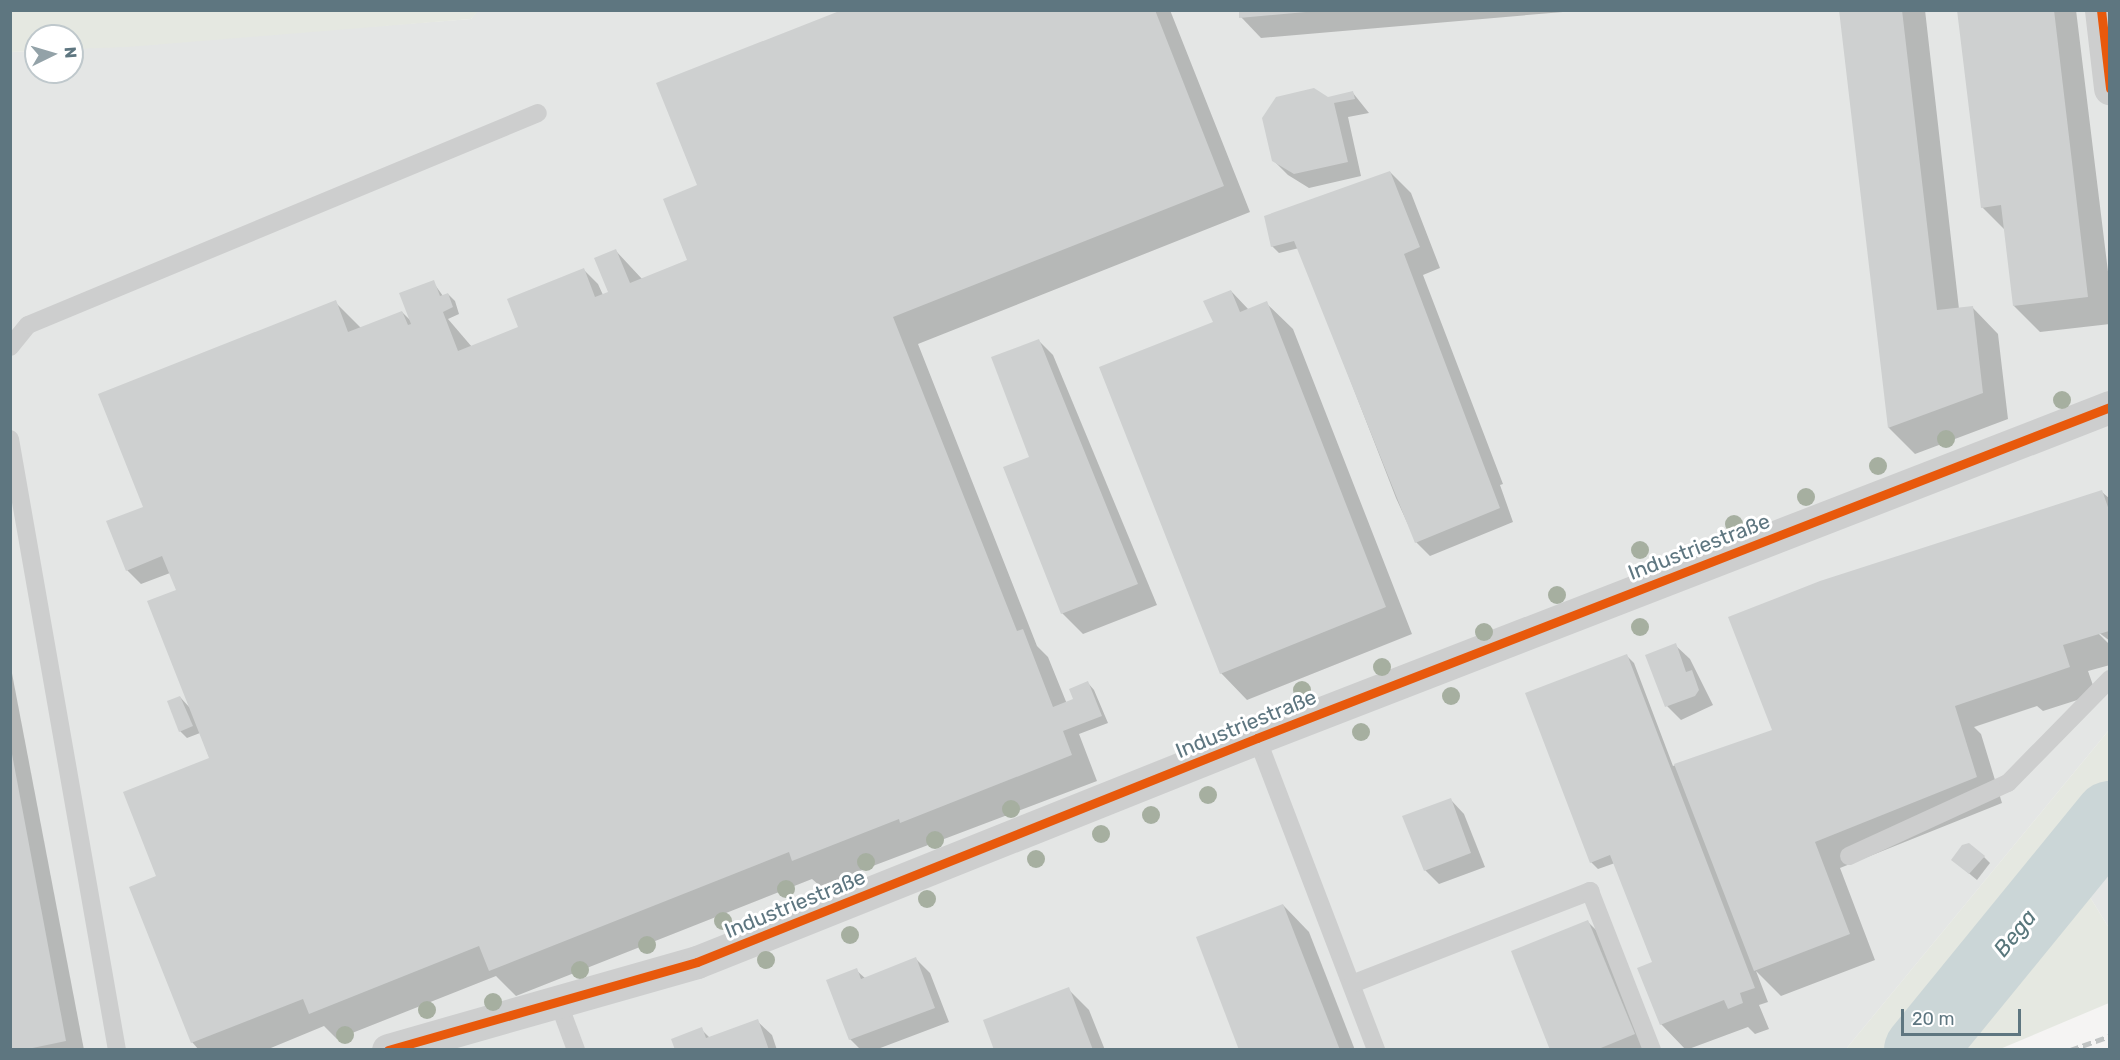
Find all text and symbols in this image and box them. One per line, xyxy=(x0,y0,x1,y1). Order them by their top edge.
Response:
north arrow xyxy=(24,24,84,84)
text: N xyxy=(60,46,80,59)
street label: Industriestraße xyxy=(1625,508,1773,586)
street label: Industriestraße xyxy=(1172,684,1320,764)
street label: Industriestraße xyxy=(721,864,869,944)
water label: Bega xyxy=(1988,904,2042,962)
scale bar xyxy=(1904,997,2024,1035)
text: 20 m xyxy=(1912,1008,1954,1030)

